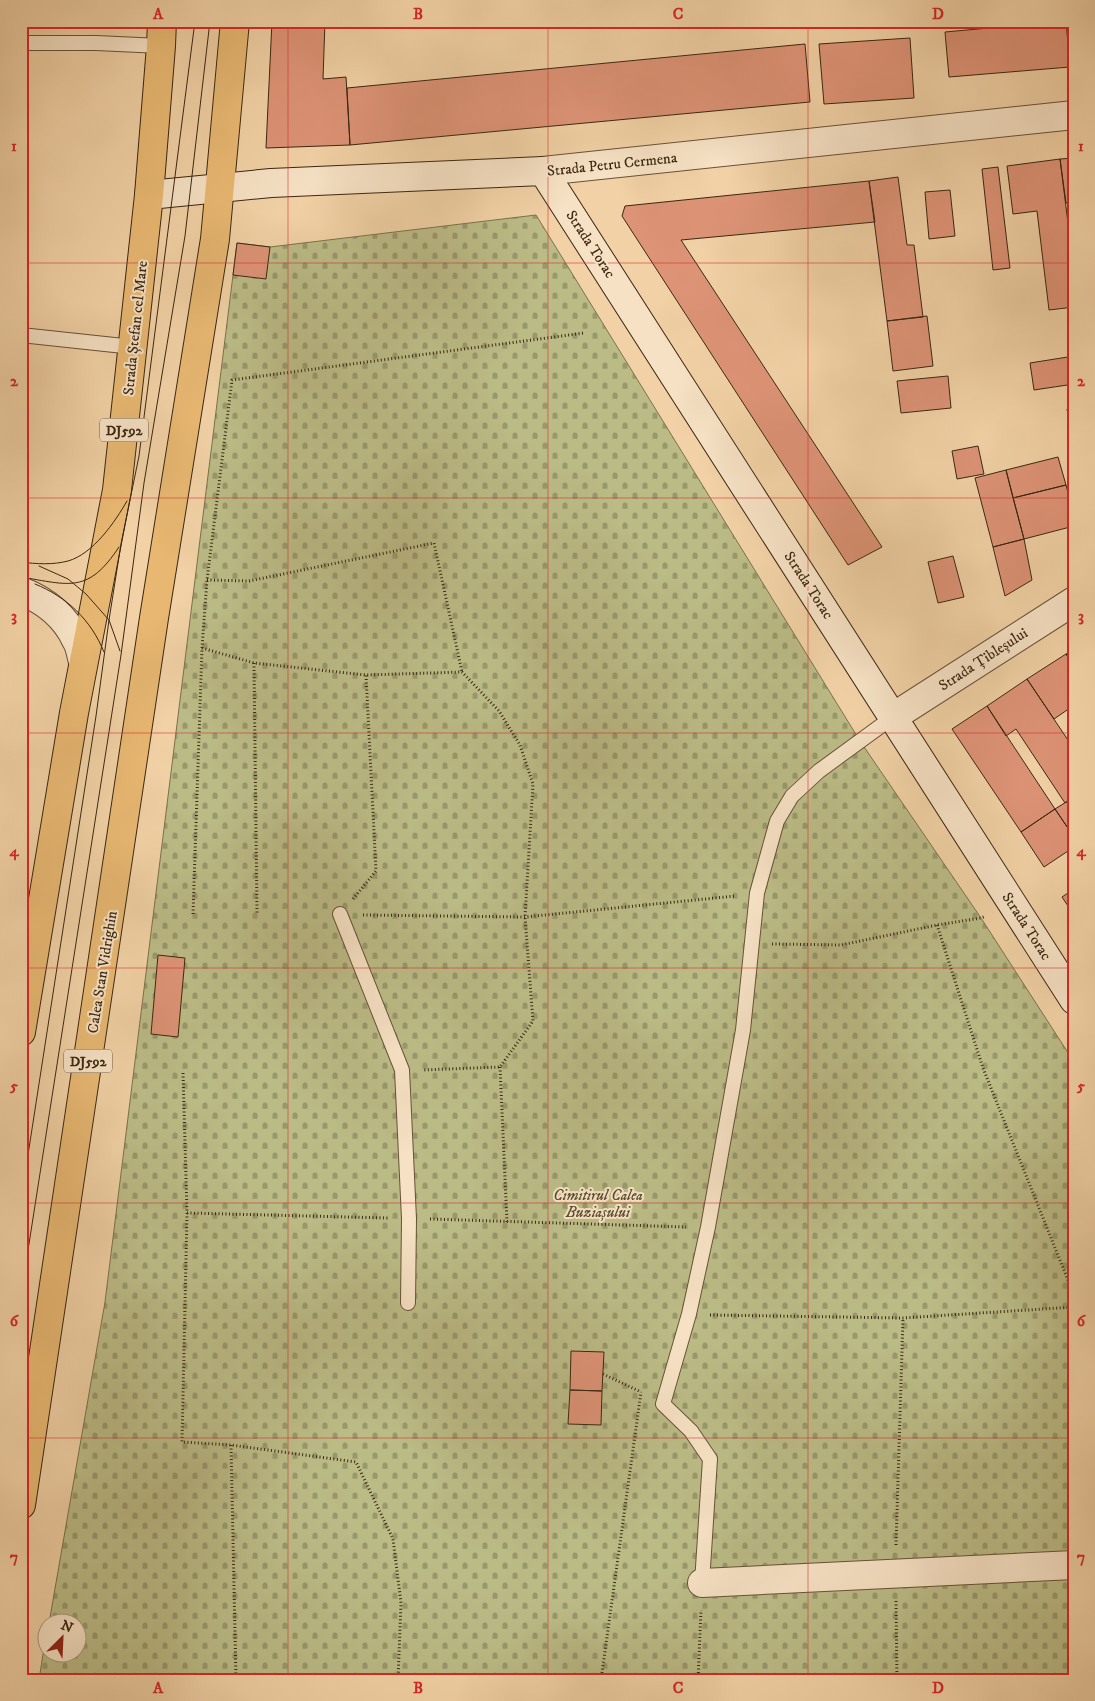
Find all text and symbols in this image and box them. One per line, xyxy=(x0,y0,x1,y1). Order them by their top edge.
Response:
text: A xyxy=(152,4,164,24)
text: B xyxy=(413,4,423,24)
text: C xyxy=(673,4,683,24)
text: D xyxy=(932,4,944,24)
text: 1 xyxy=(11,136,17,156)
text: 1 xyxy=(1078,136,1084,156)
street label: Strada Petru Cermena xyxy=(546,148,679,181)
street label: Strada Torac xyxy=(562,207,620,282)
street label: Strada Ștefan cel Mare xyxy=(119,260,152,396)
text: 2 xyxy=(10,371,19,391)
text: 2 xyxy=(1077,371,1086,391)
road number: DJ592 xyxy=(100,418,148,442)
street label: Strada Torac xyxy=(780,548,838,623)
text: 3 xyxy=(11,606,17,626)
text: 3 xyxy=(1078,606,1084,626)
street label: Strada Țibleșului xyxy=(935,624,1031,695)
text: 4 xyxy=(8,841,19,861)
text: 4 xyxy=(1075,841,1086,861)
street label: Strada Torac xyxy=(998,889,1056,964)
street label: Calea Stan Vidrighin xyxy=(83,909,122,1035)
road number: DJ592 xyxy=(64,1050,112,1072)
text: 5 xyxy=(9,1076,18,1096)
text: 5 xyxy=(1076,1076,1085,1096)
park label: Cimitirul Calea Buziașului xyxy=(553,1186,643,1222)
text: 6 xyxy=(10,1311,20,1331)
text: 6 xyxy=(1077,1311,1087,1331)
text: 7 xyxy=(10,1547,18,1567)
text: 7 xyxy=(1077,1547,1085,1567)
north arrow xyxy=(38,1614,88,1664)
text: N xyxy=(58,1616,76,1638)
text: A xyxy=(152,1678,164,1698)
text: B xyxy=(413,1678,423,1698)
text: C xyxy=(673,1678,683,1698)
text: D xyxy=(932,1678,944,1698)

